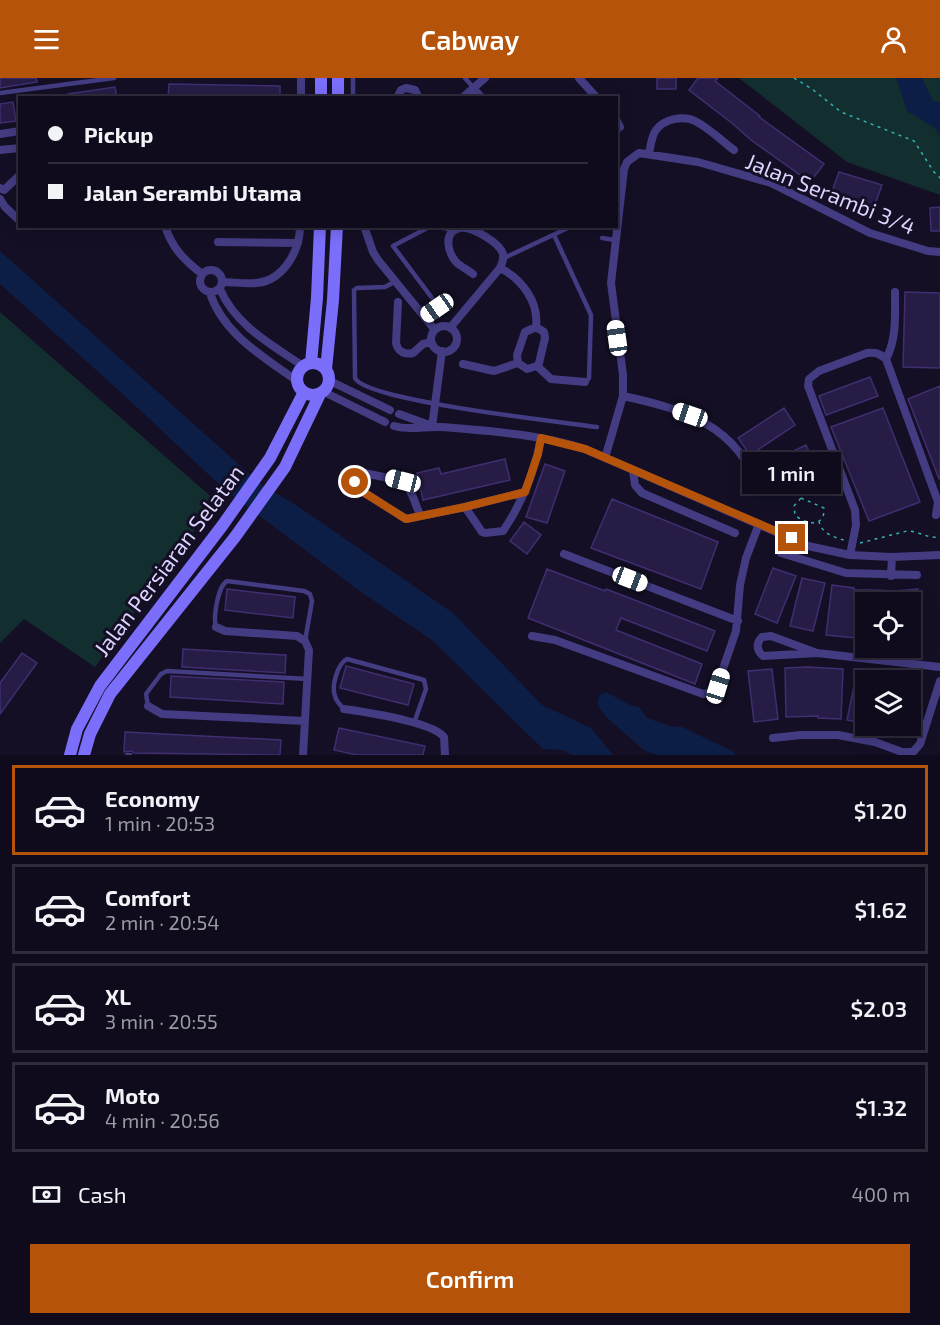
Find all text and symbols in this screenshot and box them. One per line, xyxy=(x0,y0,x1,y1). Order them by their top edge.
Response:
icon: menu xyxy=(30,23,63,56)
text: Cabway xyxy=(421,23,519,55)
icon: person xyxy=(877,23,910,56)
text: Pickup xyxy=(84,121,153,147)
street label: Jalan Serambi 3/4 xyxy=(743,147,919,239)
text: Jalan Serambi Utama xyxy=(84,179,301,205)
car xyxy=(417,290,457,326)
car xyxy=(606,319,628,357)
car xyxy=(670,401,710,429)
callout: 1 min xyxy=(742,451,842,493)
street label: Jalan Persiaran Selatan xyxy=(88,459,248,661)
text: 1 min xyxy=(768,461,815,485)
route start xyxy=(341,468,368,495)
car xyxy=(383,468,423,494)
route end xyxy=(778,524,805,551)
car xyxy=(610,564,650,594)
map controls xyxy=(855,592,921,736)
button: locate xyxy=(855,592,921,658)
car xyxy=(704,666,732,706)
button: layers xyxy=(855,670,921,736)
icon: car xyxy=(33,783,87,837)
text: Economy xyxy=(105,785,200,811)
text: $1.20 xyxy=(854,797,907,823)
text: 1 min · 20:53 xyxy=(105,811,215,835)
icon: car xyxy=(33,882,87,936)
text: Comfort xyxy=(105,884,190,910)
text: $1.62 xyxy=(855,896,907,922)
text: 2 min · 20:54 xyxy=(105,910,219,934)
icon: car xyxy=(33,981,87,1035)
text: XL xyxy=(105,983,131,1009)
text: $2.03 xyxy=(851,995,907,1021)
text: 3 min · 20:55 xyxy=(105,1009,218,1033)
icon: car xyxy=(33,1080,87,1134)
text: Moto xyxy=(105,1082,160,1108)
text: $1.32 xyxy=(855,1094,907,1120)
text: 4 min · 20:56 xyxy=(105,1108,220,1132)
icon: cash xyxy=(30,1178,63,1211)
text: Cash xyxy=(78,1181,127,1207)
text: 400 m xyxy=(852,1182,910,1206)
button: Confirm xyxy=(30,1244,910,1313)

